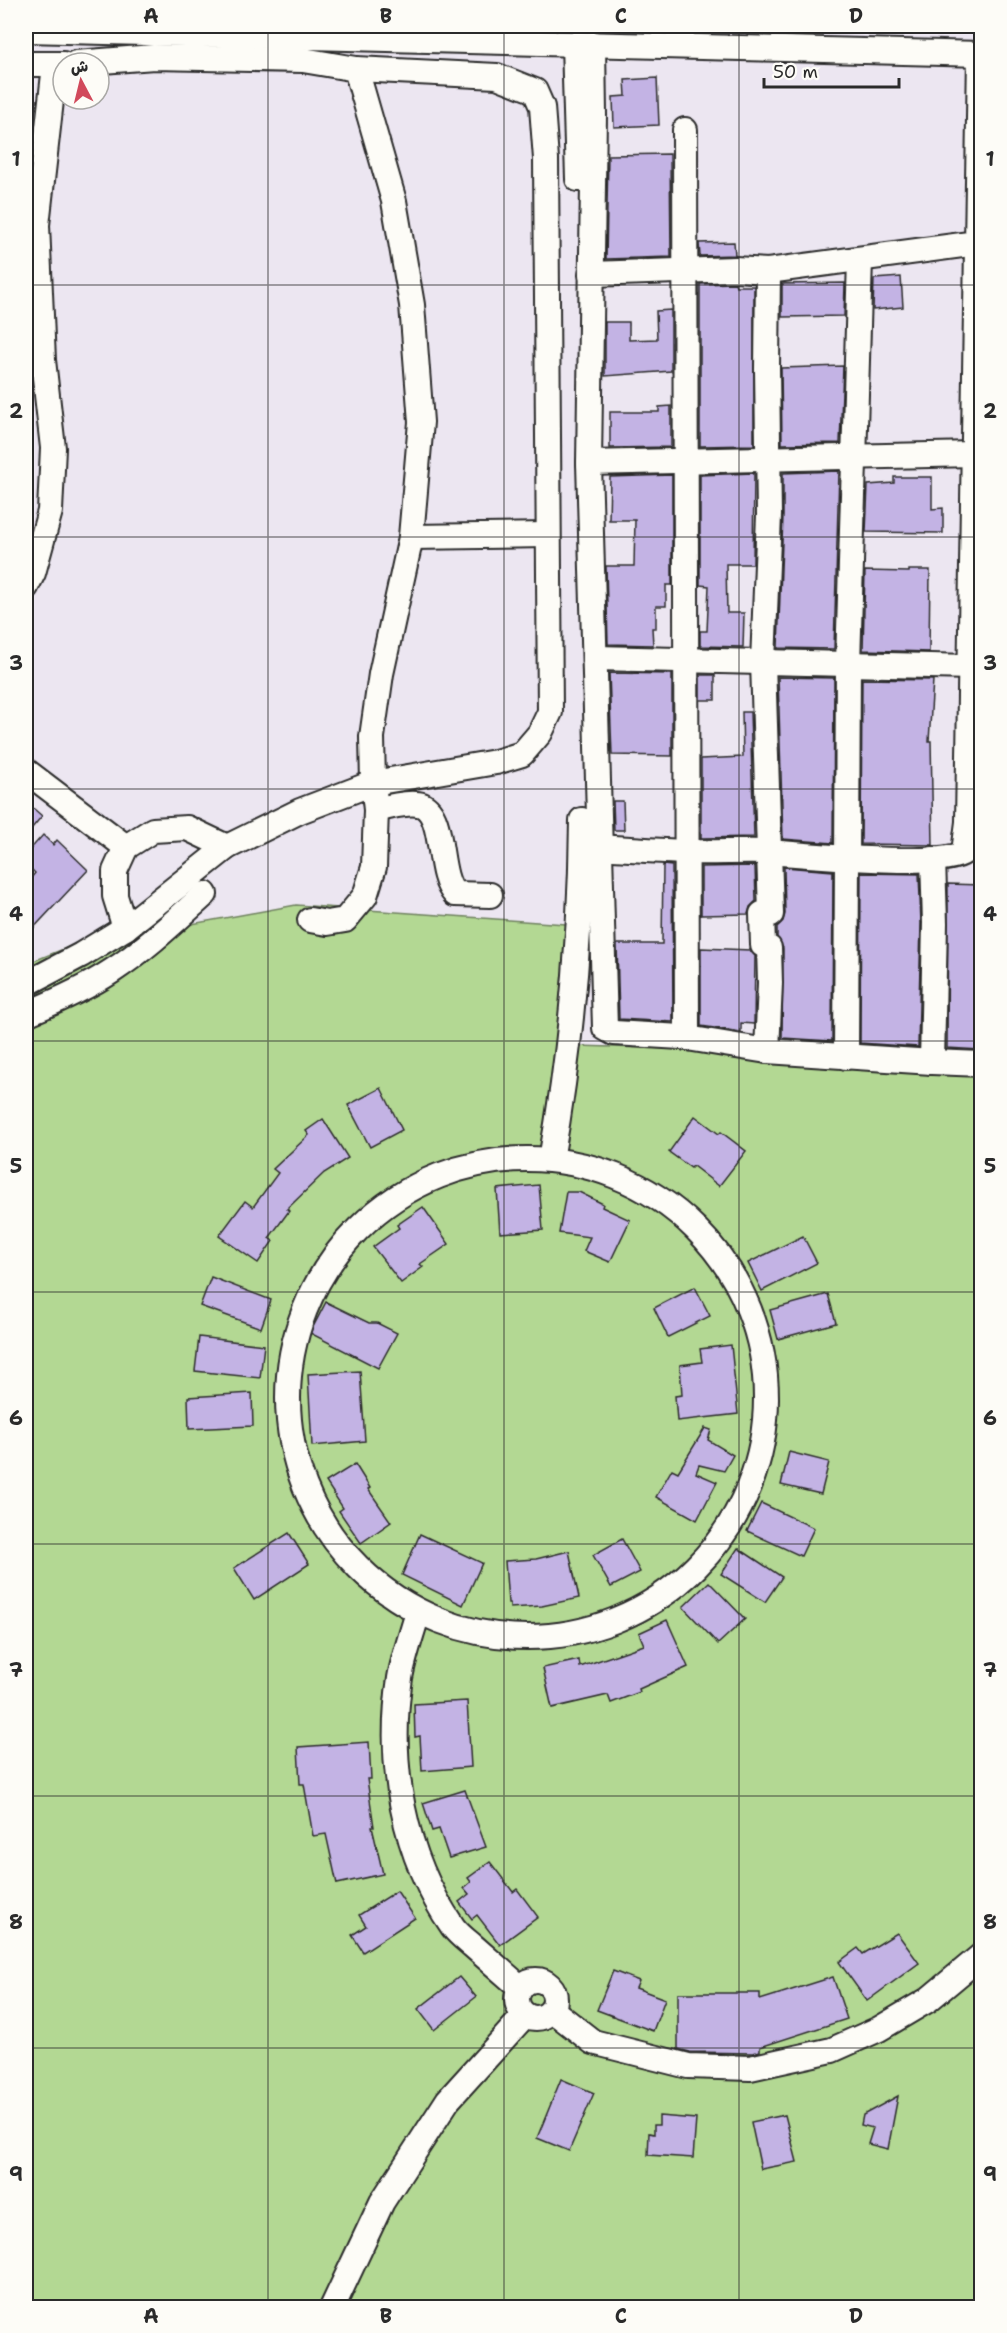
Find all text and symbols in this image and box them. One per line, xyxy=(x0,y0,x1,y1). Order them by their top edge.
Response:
text: A xyxy=(143,3,159,29)
text: B xyxy=(380,3,392,29)
text: C xyxy=(615,3,627,29)
text: D xyxy=(849,3,863,29)
north arrow xyxy=(51,51,111,111)
scale bar xyxy=(764,51,899,89)
text: ش xyxy=(69,55,89,78)
text: 50 m xyxy=(773,60,818,84)
text: 1 xyxy=(11,146,21,172)
text: 1 xyxy=(985,146,995,172)
text: 2 xyxy=(9,398,23,424)
text: 2 xyxy=(983,398,997,424)
text: 3 xyxy=(9,650,23,676)
text: 3 xyxy=(983,650,997,676)
text: 4 xyxy=(9,901,23,927)
text: 4 xyxy=(983,901,997,927)
text: 5 xyxy=(10,1153,22,1179)
text: 5 xyxy=(984,1153,996,1179)
text: 6 xyxy=(9,1405,23,1431)
text: 6 xyxy=(983,1405,997,1431)
text: 7 xyxy=(9,1657,23,1683)
text: 7 xyxy=(983,1657,997,1683)
text: 8 xyxy=(9,1909,23,1935)
text: 8 xyxy=(983,1909,997,1935)
text: 9 xyxy=(9,2161,23,2187)
text: 9 xyxy=(983,2161,997,2187)
text: A xyxy=(143,2303,159,2329)
text: B xyxy=(380,2303,392,2329)
text: C xyxy=(615,2303,627,2329)
text: D xyxy=(849,2303,863,2329)

